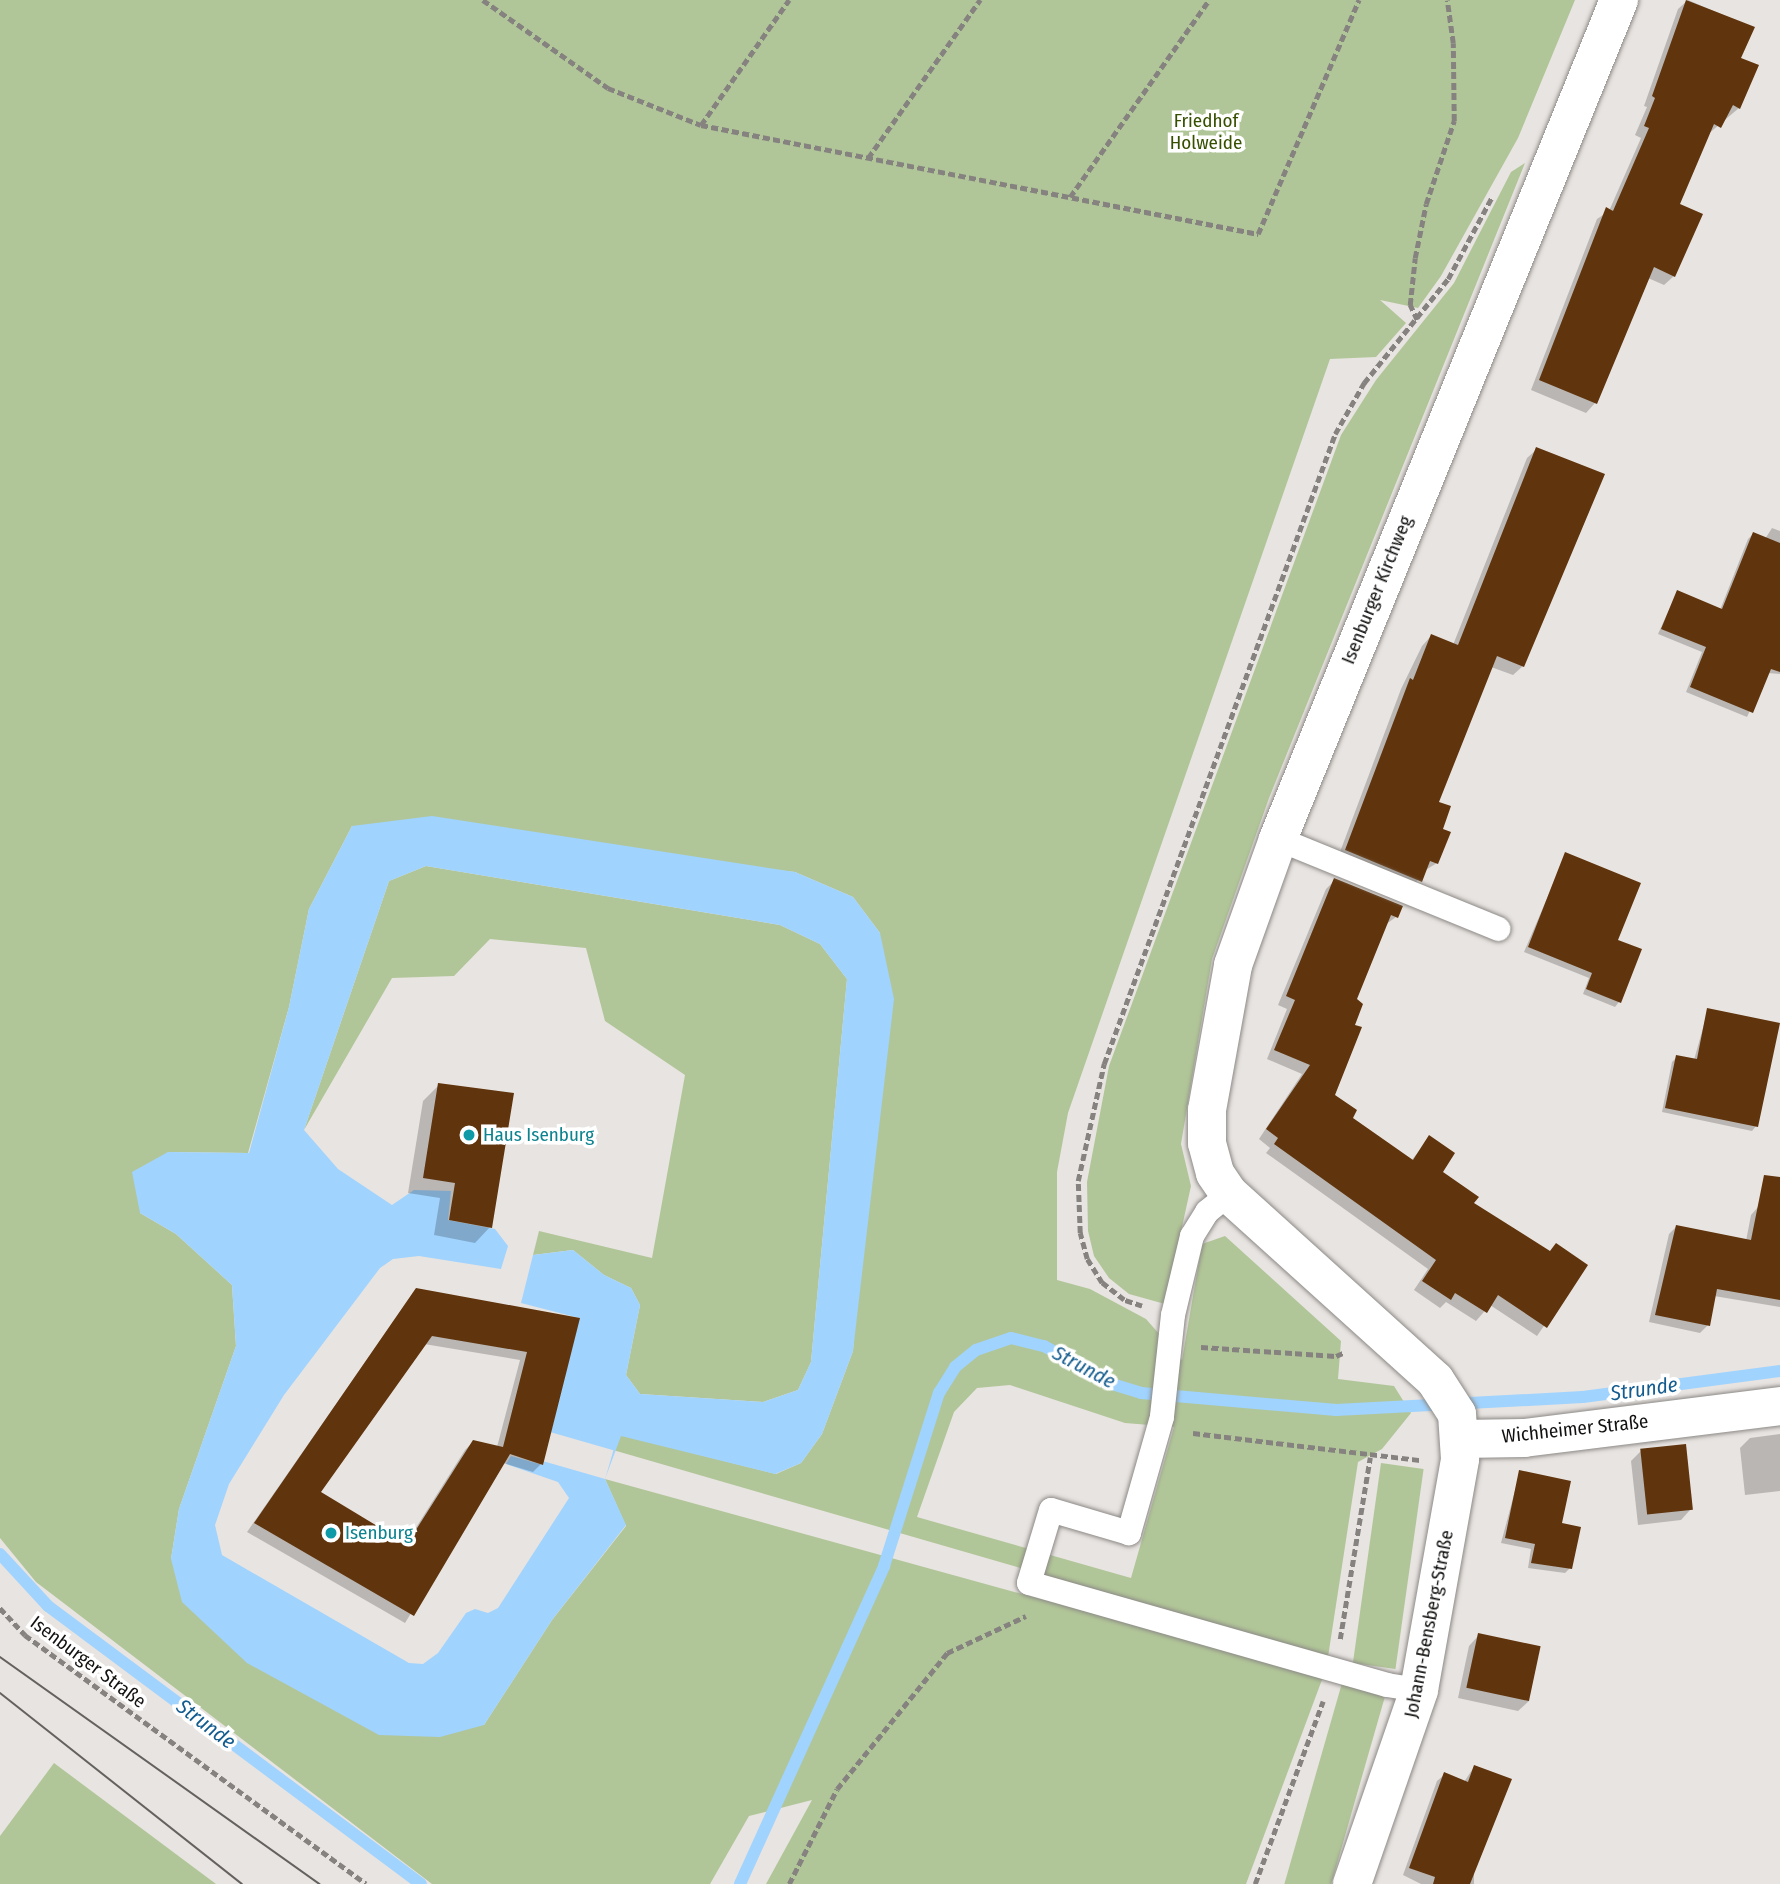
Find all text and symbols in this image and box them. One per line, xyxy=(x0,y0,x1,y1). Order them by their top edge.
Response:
park label: Friedhof Holweide xyxy=(1170,110,1242,154)
street label: Isenburger Kirchweg xyxy=(1337,513,1417,667)
place label: Haus Isenburg xyxy=(483,1124,594,1146)
marker: Haus Isenburg xyxy=(461,1127,477,1143)
water label: Strunde xyxy=(1048,1340,1120,1394)
water label: Strunde xyxy=(1609,1372,1679,1406)
street label: Wichheimer Straße xyxy=(1501,1410,1649,1448)
place label: Isenburg xyxy=(345,1522,413,1544)
marker: Isenburg xyxy=(323,1525,339,1541)
street label: Johann-Bensberg-Straße xyxy=(1400,1528,1458,1720)
street label: Isenburger Straße xyxy=(26,1611,150,1713)
water label: Strunde xyxy=(172,1694,240,1754)

